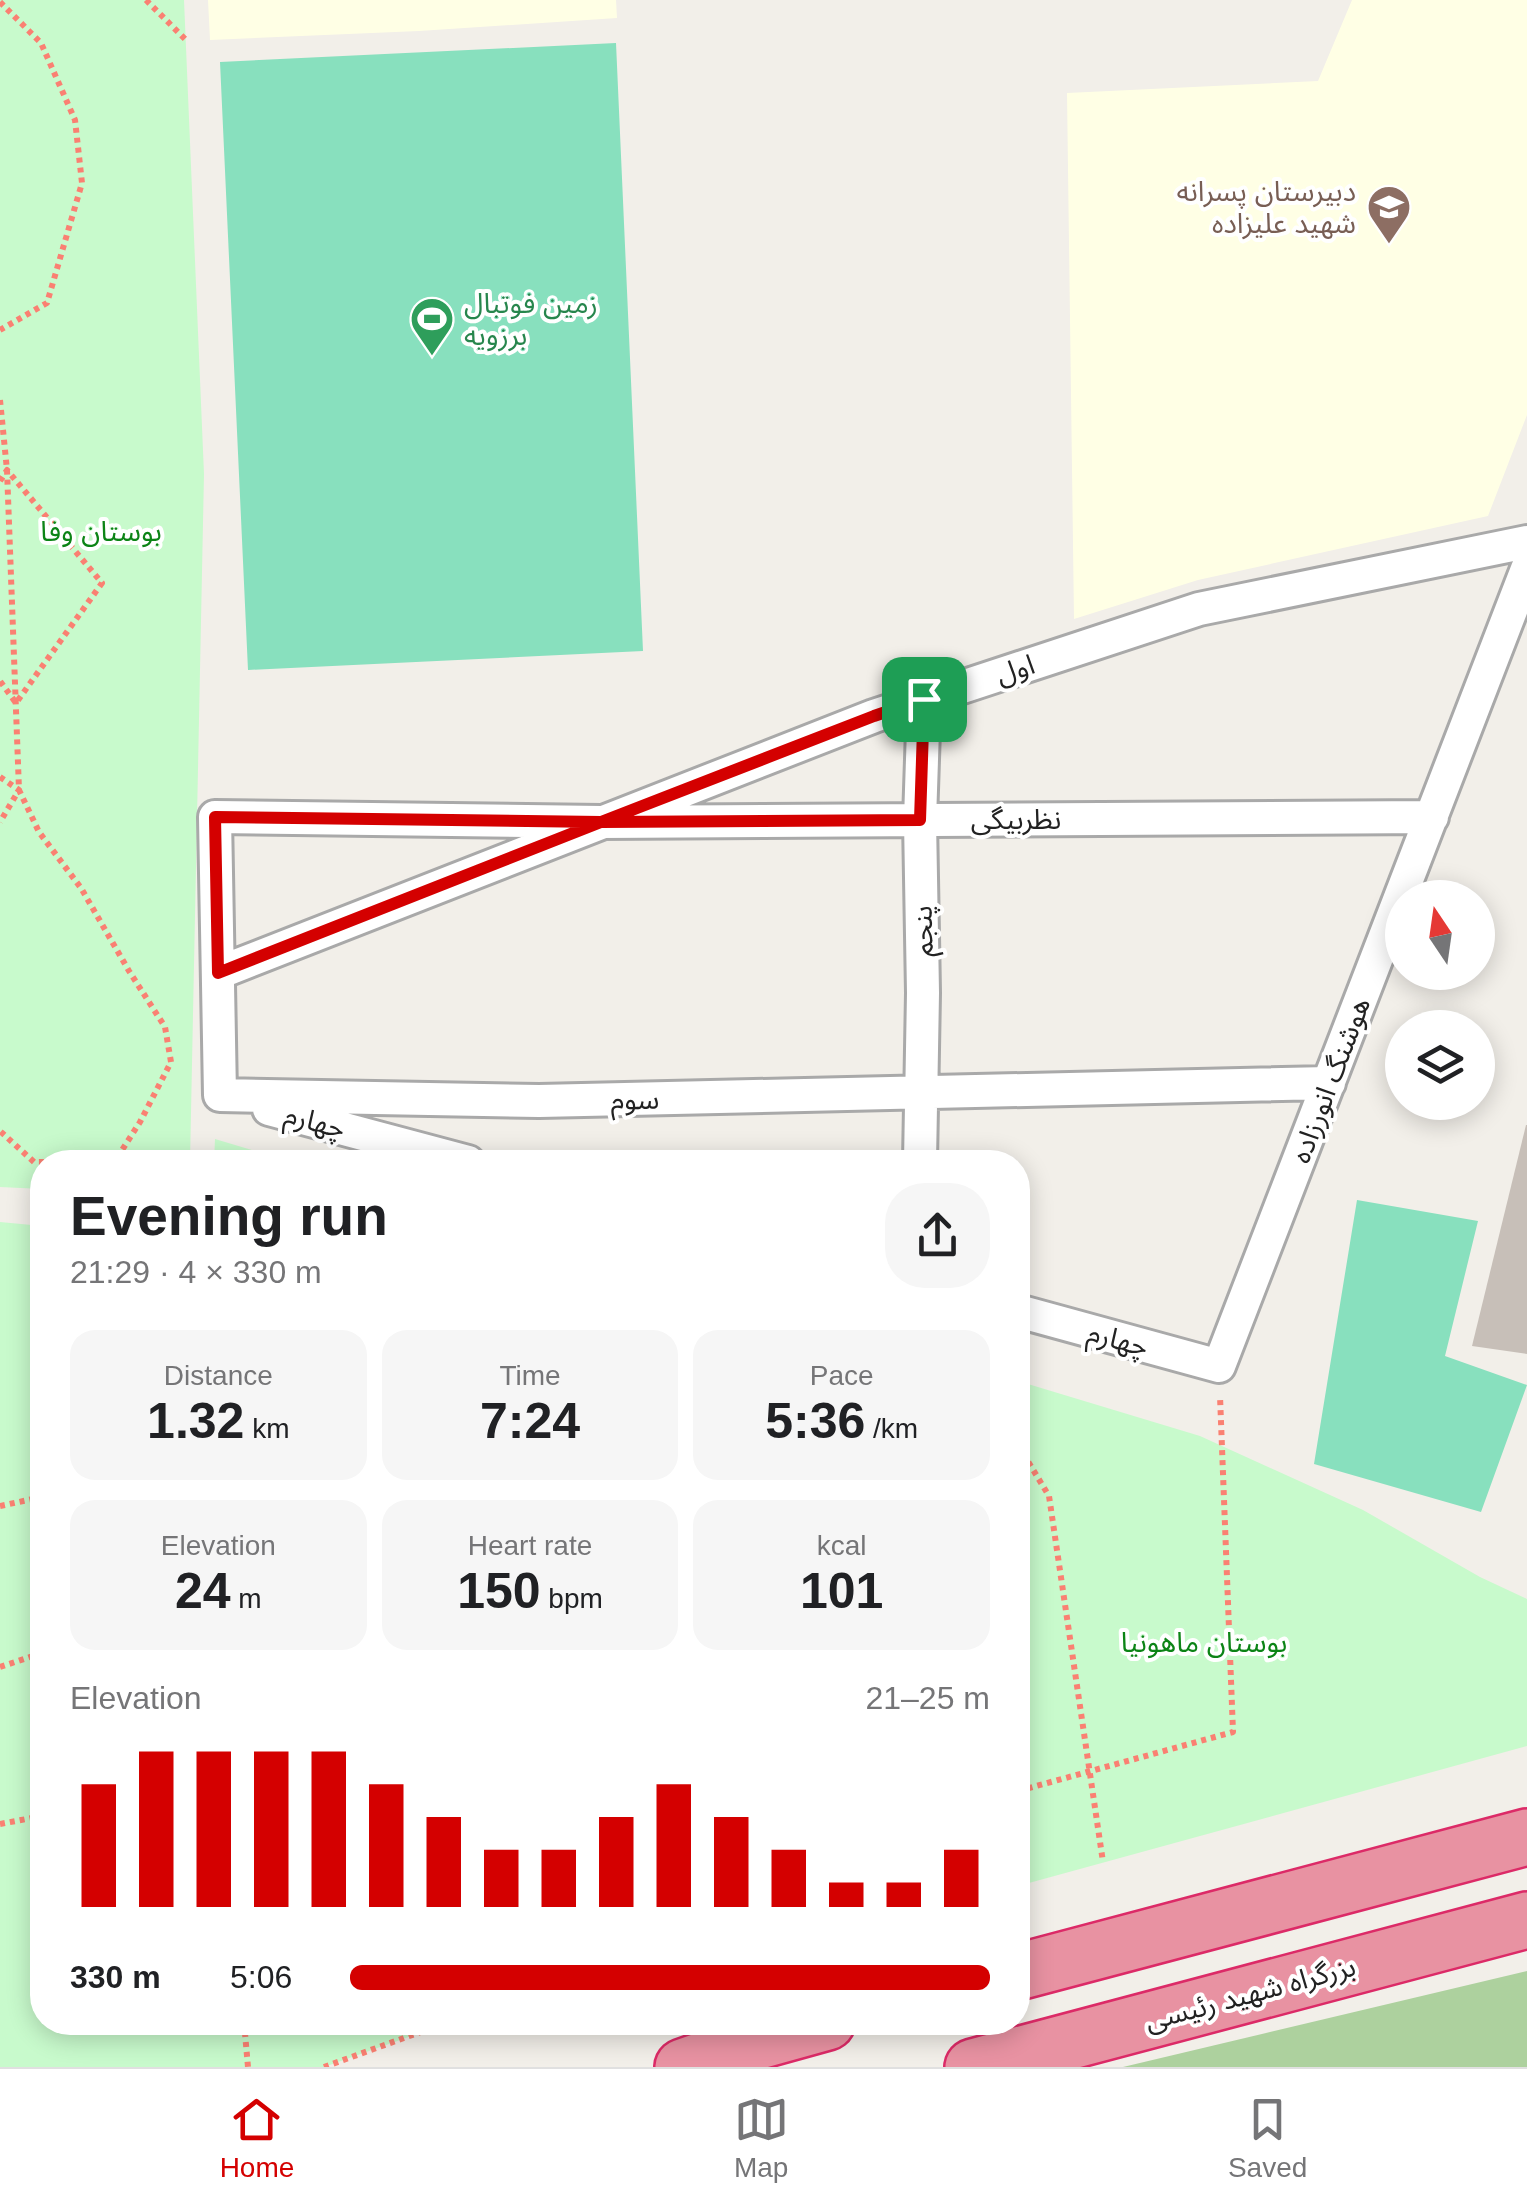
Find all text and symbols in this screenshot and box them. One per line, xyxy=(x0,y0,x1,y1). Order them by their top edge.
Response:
place label: دبیرستان پسرانه شهید علیزاده xyxy=(1177,176,1356,240)
school or university icon: دبیرستان پسرانه شهید علیزاده xyxy=(1366,184,1412,245)
place label: زمین فوتبال برزویه xyxy=(464,288,598,352)
sports icon: زمین فوتبال برزویه xyxy=(409,296,455,357)
park label: بوستان وفا xyxy=(40,516,162,548)
street label: اول xyxy=(992,649,1039,691)
pin xyxy=(882,657,967,742)
icon: arrive xyxy=(897,672,952,727)
street label: نظربیگی xyxy=(971,804,1061,836)
north arrow xyxy=(1385,880,1495,990)
map controls xyxy=(1385,880,1495,1120)
street label: پنجم xyxy=(907,905,944,957)
street label: هوشنگ انورزاده xyxy=(1285,993,1377,1168)
button: layers xyxy=(1385,1010,1495,1120)
street label: سوم xyxy=(610,1084,660,1120)
street label: چهارم xyxy=(280,1099,349,1149)
button: share xyxy=(885,1183,990,1288)
text: Evening run xyxy=(70,1185,388,1247)
text: 21:29 · 4 × 330 m xyxy=(70,1254,322,1290)
street label: چهارم xyxy=(1083,1317,1152,1367)
text: Distance xyxy=(164,1360,273,1391)
text: Time xyxy=(499,1360,561,1391)
text: Pace xyxy=(810,1360,874,1391)
text: 1.32 xyxy=(147,1393,244,1449)
text: 7:24 xyxy=(480,1393,580,1449)
text: 5:36 xyxy=(765,1393,865,1449)
text: km xyxy=(244,1413,290,1444)
text: /km xyxy=(865,1413,918,1444)
text: Elevation xyxy=(161,1530,276,1561)
text: Heart rate xyxy=(468,1530,592,1561)
text: kcal xyxy=(817,1530,867,1561)
text: 24 xyxy=(175,1563,231,1619)
text: 150 xyxy=(457,1563,541,1619)
text: 101 xyxy=(800,1563,883,1619)
text: m xyxy=(231,1583,262,1614)
text: bpm xyxy=(541,1583,603,1614)
park label: بوستان ماهونیا xyxy=(1121,1627,1287,1659)
text: Elevation xyxy=(70,1680,202,1716)
text: 21–25 m xyxy=(865,1680,990,1716)
street label: بزرگراه شهید رئیسی xyxy=(1142,1950,1359,2037)
text: 330 m xyxy=(70,1959,161,1995)
text: 5:06 xyxy=(230,1959,292,1995)
tab: Home xyxy=(220,2092,294,2184)
tab: Map xyxy=(734,2092,789,2184)
tab: Saved xyxy=(1228,2092,1307,2184)

